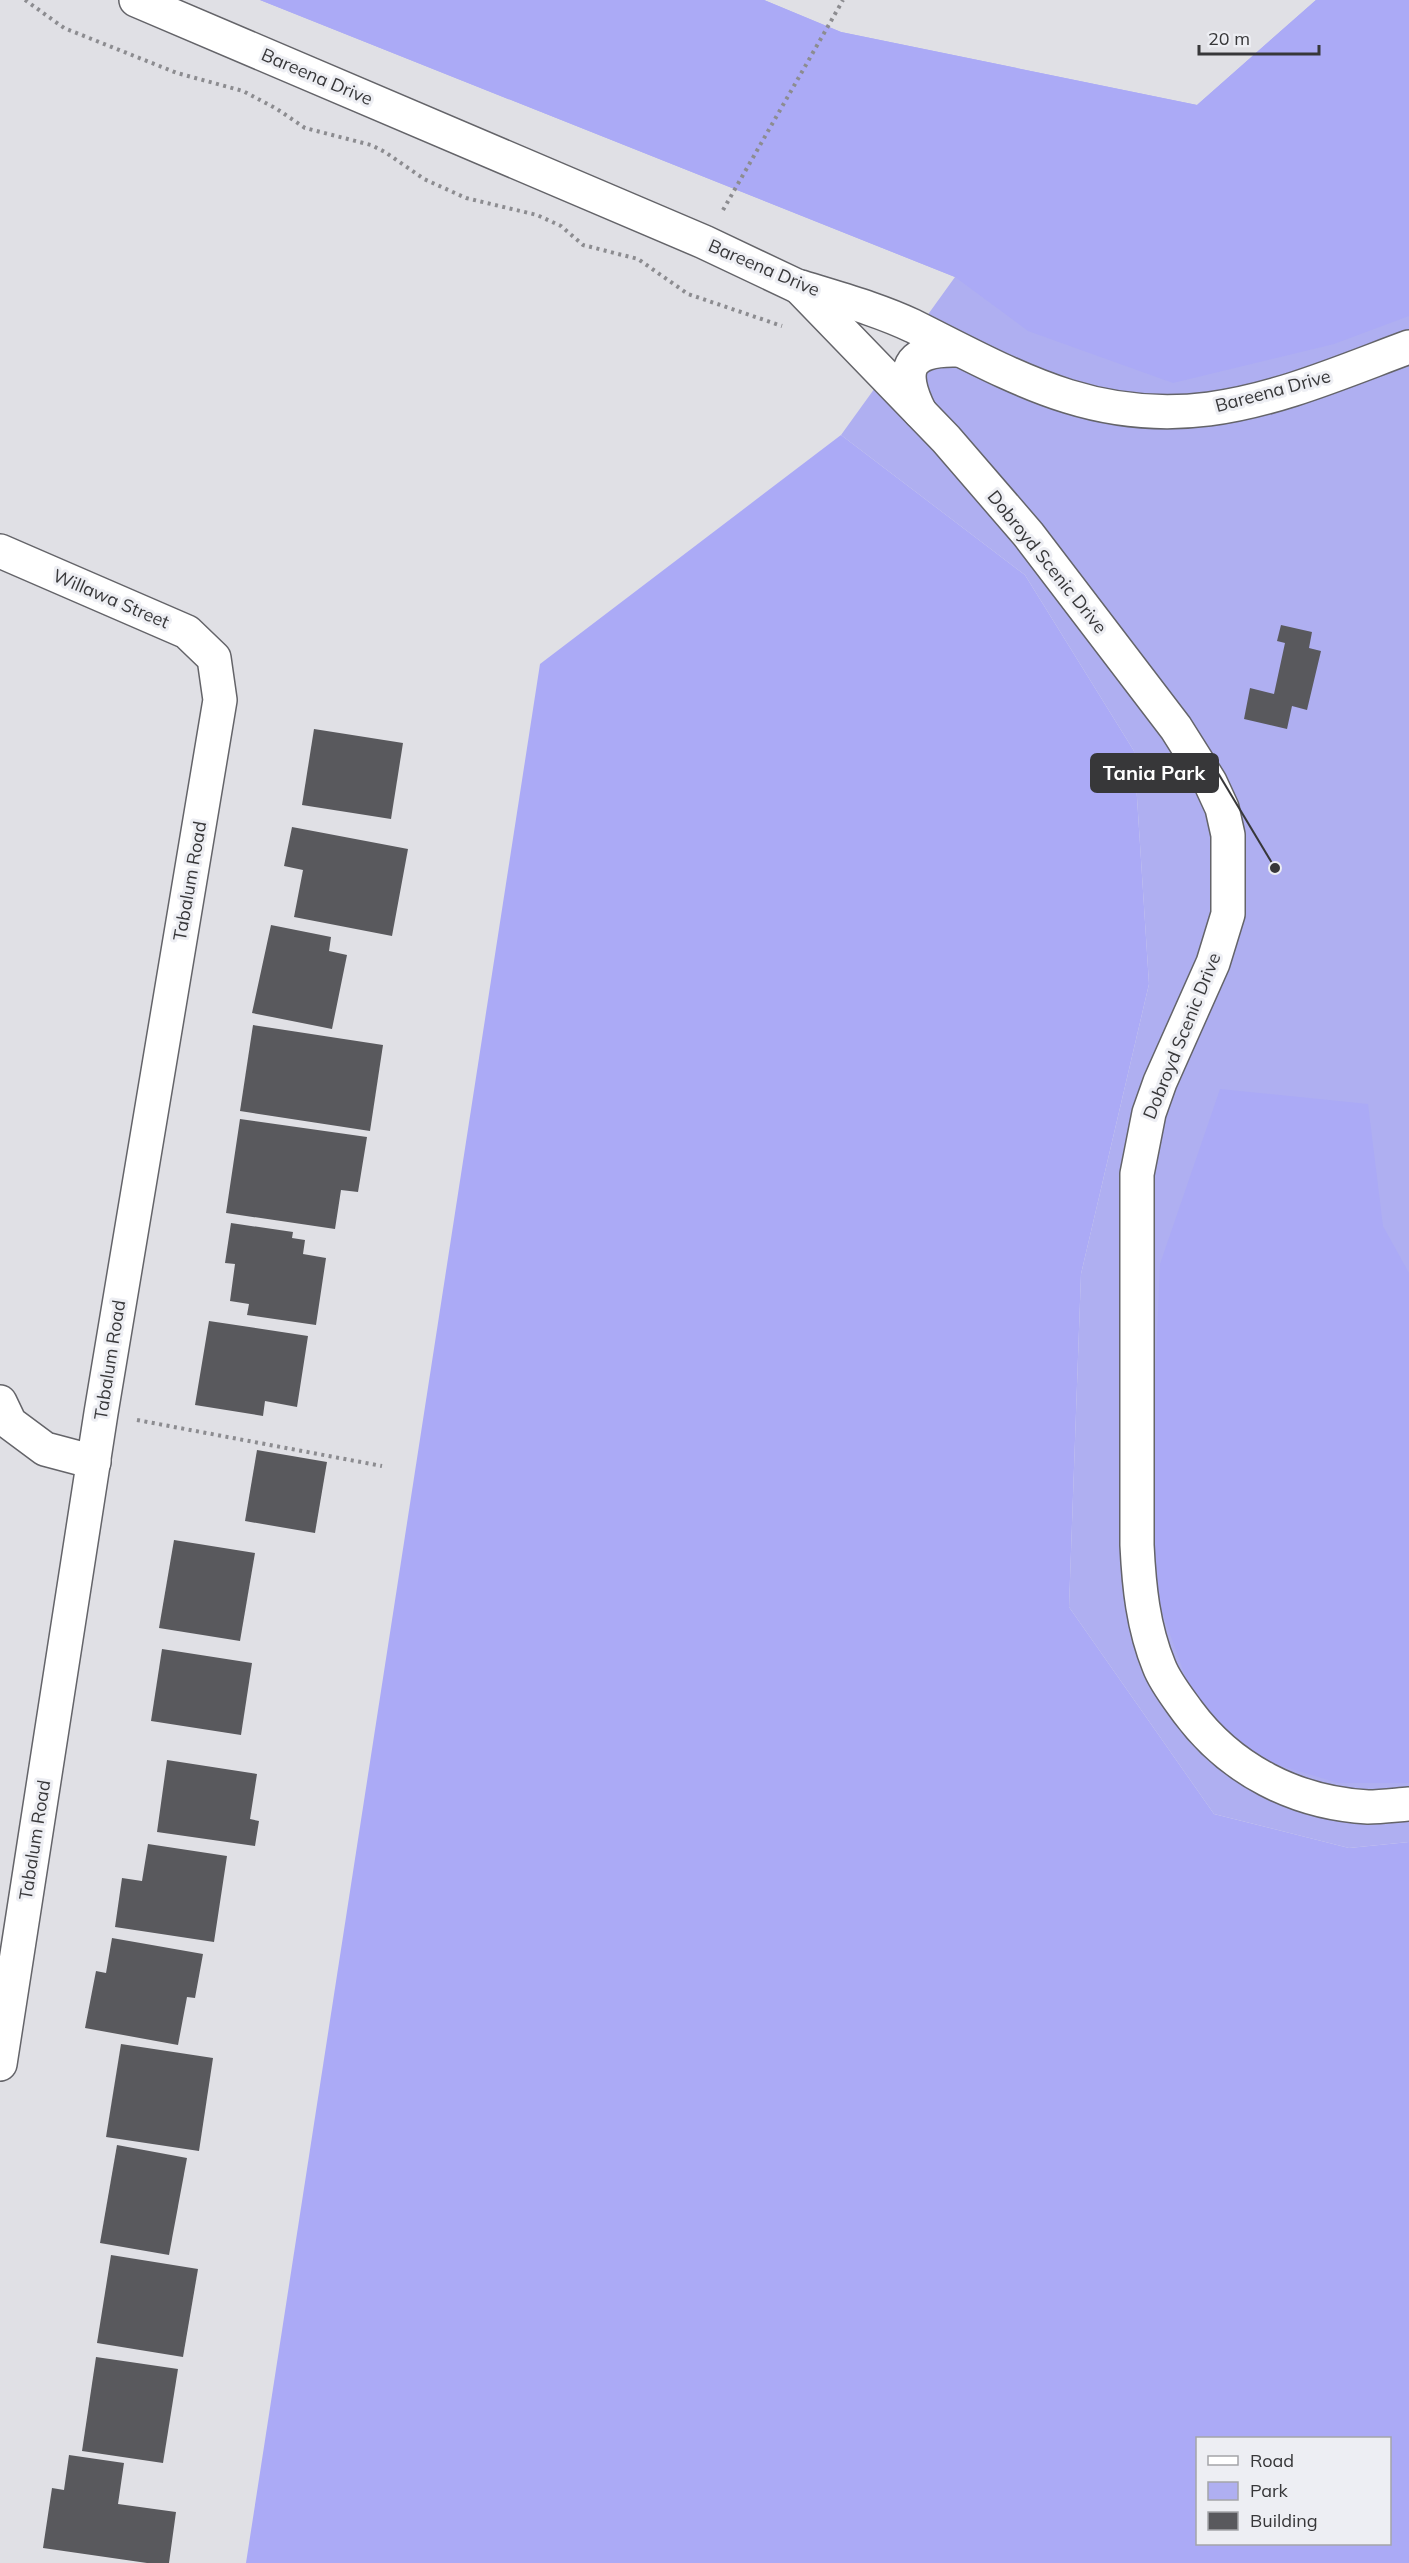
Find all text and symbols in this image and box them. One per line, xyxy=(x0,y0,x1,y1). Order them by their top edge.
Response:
scale bar xyxy=(1199,18,1319,56)
text: 20 m xyxy=(1208,27,1250,50)
street label: Bareena Drive xyxy=(258,43,376,110)
street label: Bareena Drive xyxy=(705,234,823,301)
street label: Bareena Drive xyxy=(1213,364,1333,417)
street label: Dobroyd Scenic Drive xyxy=(983,485,1112,638)
street label: Willawa Street xyxy=(49,564,173,633)
callout: Tania Park xyxy=(1091,754,1218,792)
text: Tania Park xyxy=(1103,760,1206,785)
street label: Tabalum Road xyxy=(168,819,211,943)
street label: Dobroyd Scenic Drive xyxy=(1138,949,1225,1122)
street label: Tabalum Road xyxy=(89,1298,130,1422)
street label: Tabalum Road xyxy=(14,1778,55,1902)
legend xyxy=(1196,2437,1391,2545)
text: Road xyxy=(1250,2449,1294,2472)
text: Park xyxy=(1250,2479,1289,2502)
text: Building xyxy=(1250,2509,1318,2532)

